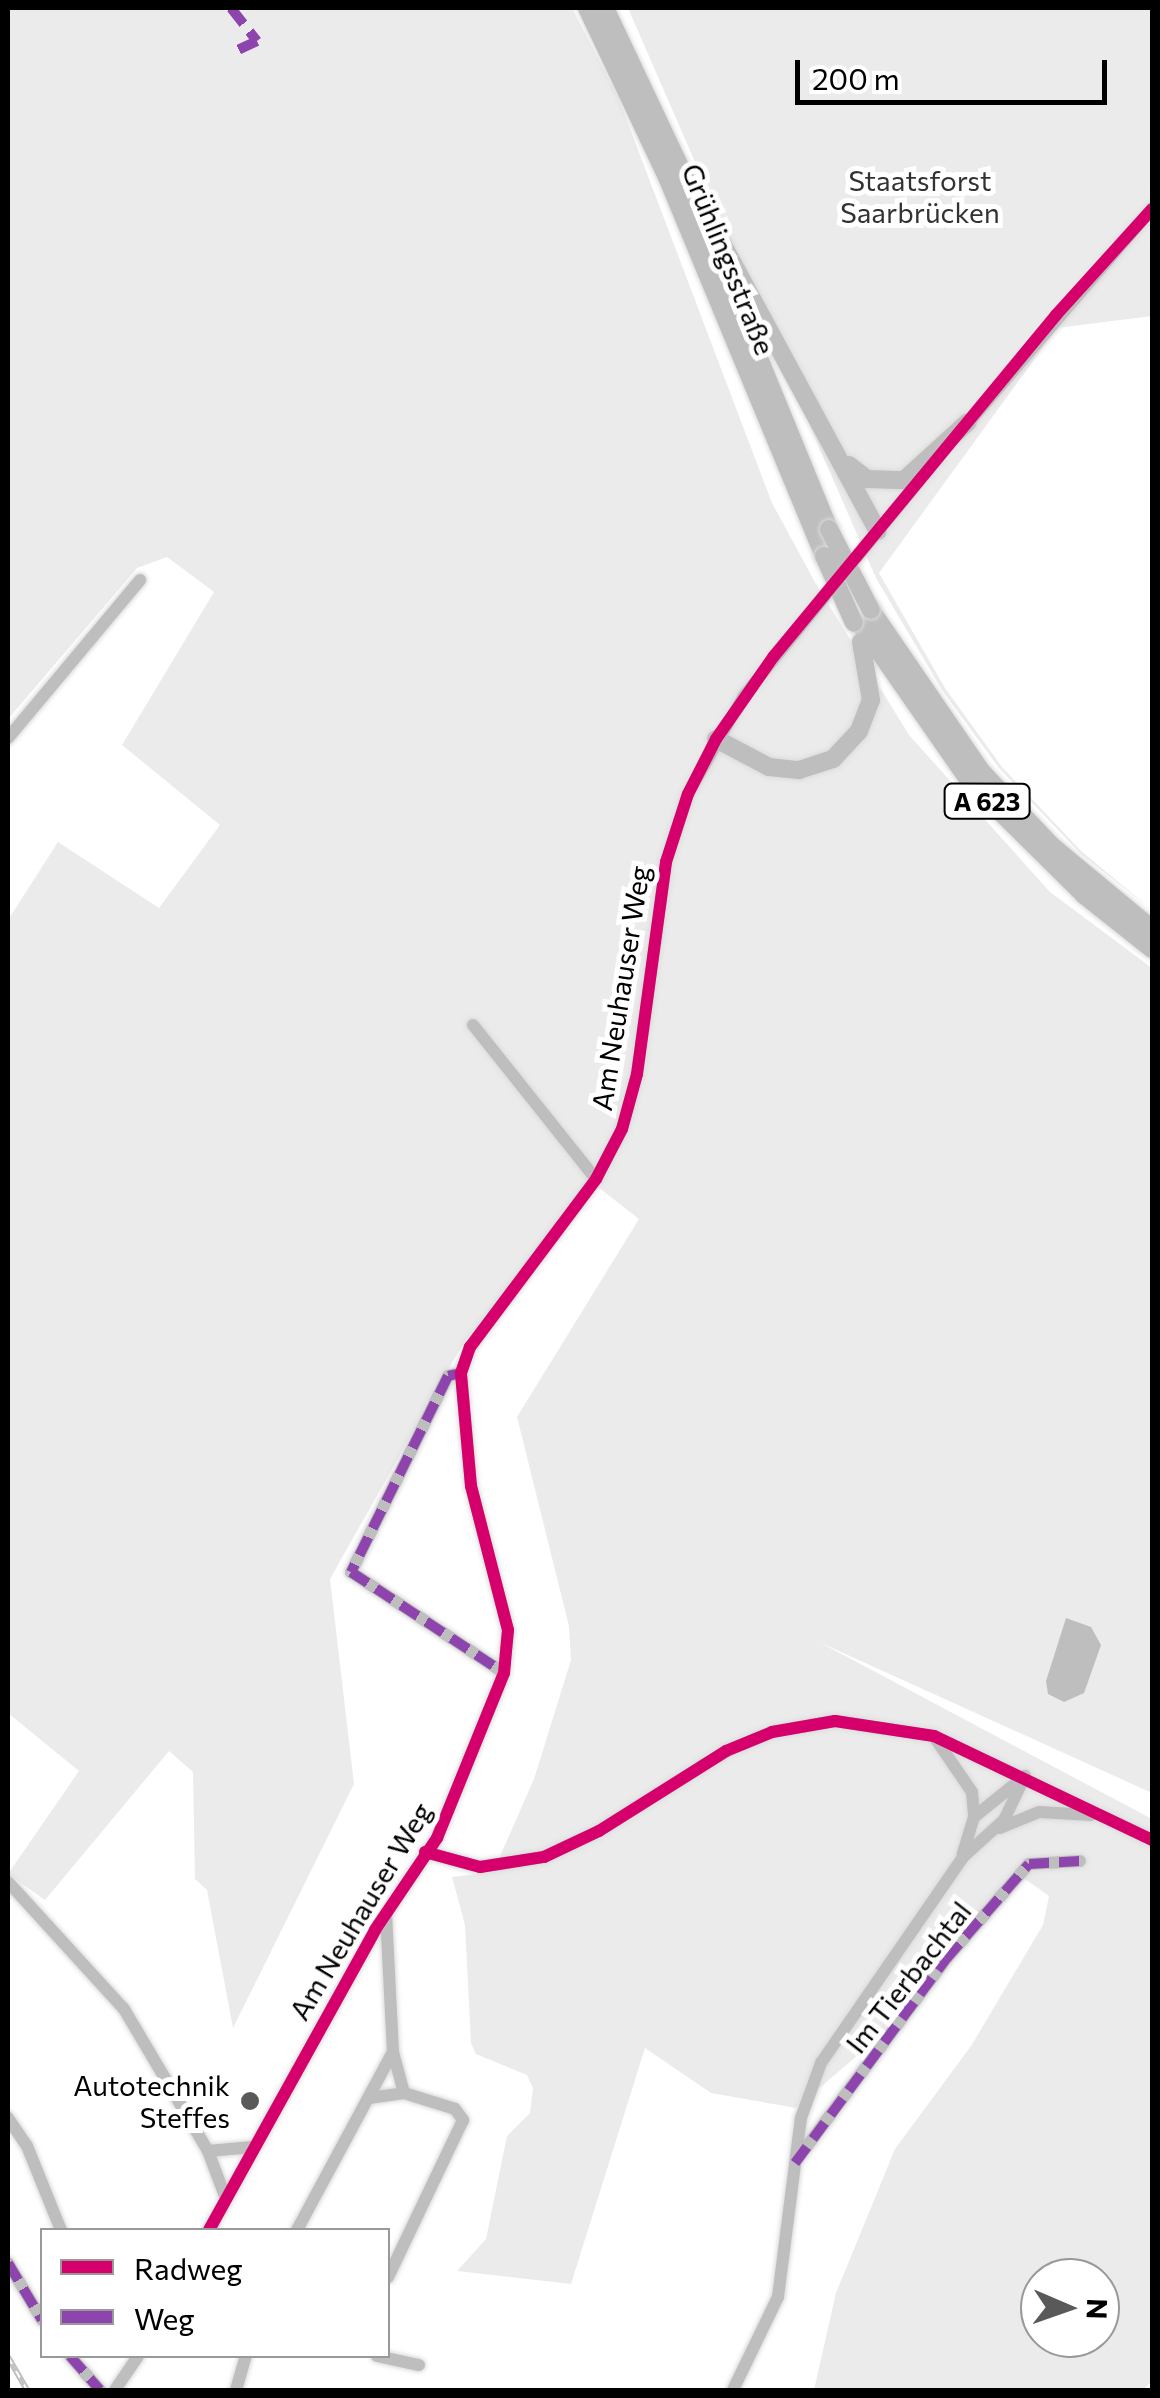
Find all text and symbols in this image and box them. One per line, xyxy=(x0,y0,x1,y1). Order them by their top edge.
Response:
scale bar xyxy=(800,40,1112,102)
text: 200 m xyxy=(812,59,900,96)
street label: Grühlingsstraße xyxy=(675,159,783,359)
park label: Staatsforst Saarbrücken xyxy=(840,163,1000,229)
road number: A 623 xyxy=(942,781,1032,821)
street label: Am Neuhauser Weg xyxy=(584,863,656,1113)
street label: Am Neuhauser Weg xyxy=(282,1796,438,2026)
street label: Im Tierbachtal xyxy=(838,1895,978,2059)
place label: Autotechnik Steffes xyxy=(73,2068,230,2134)
marker: Autotechnik Steffes xyxy=(239,2090,261,2112)
legend xyxy=(40,2228,390,2358)
text: Radweg xyxy=(134,2249,243,2286)
north arrow xyxy=(1020,2258,1120,2358)
text: N xyxy=(1081,2298,1115,2320)
text: Weg xyxy=(134,2299,195,2336)

